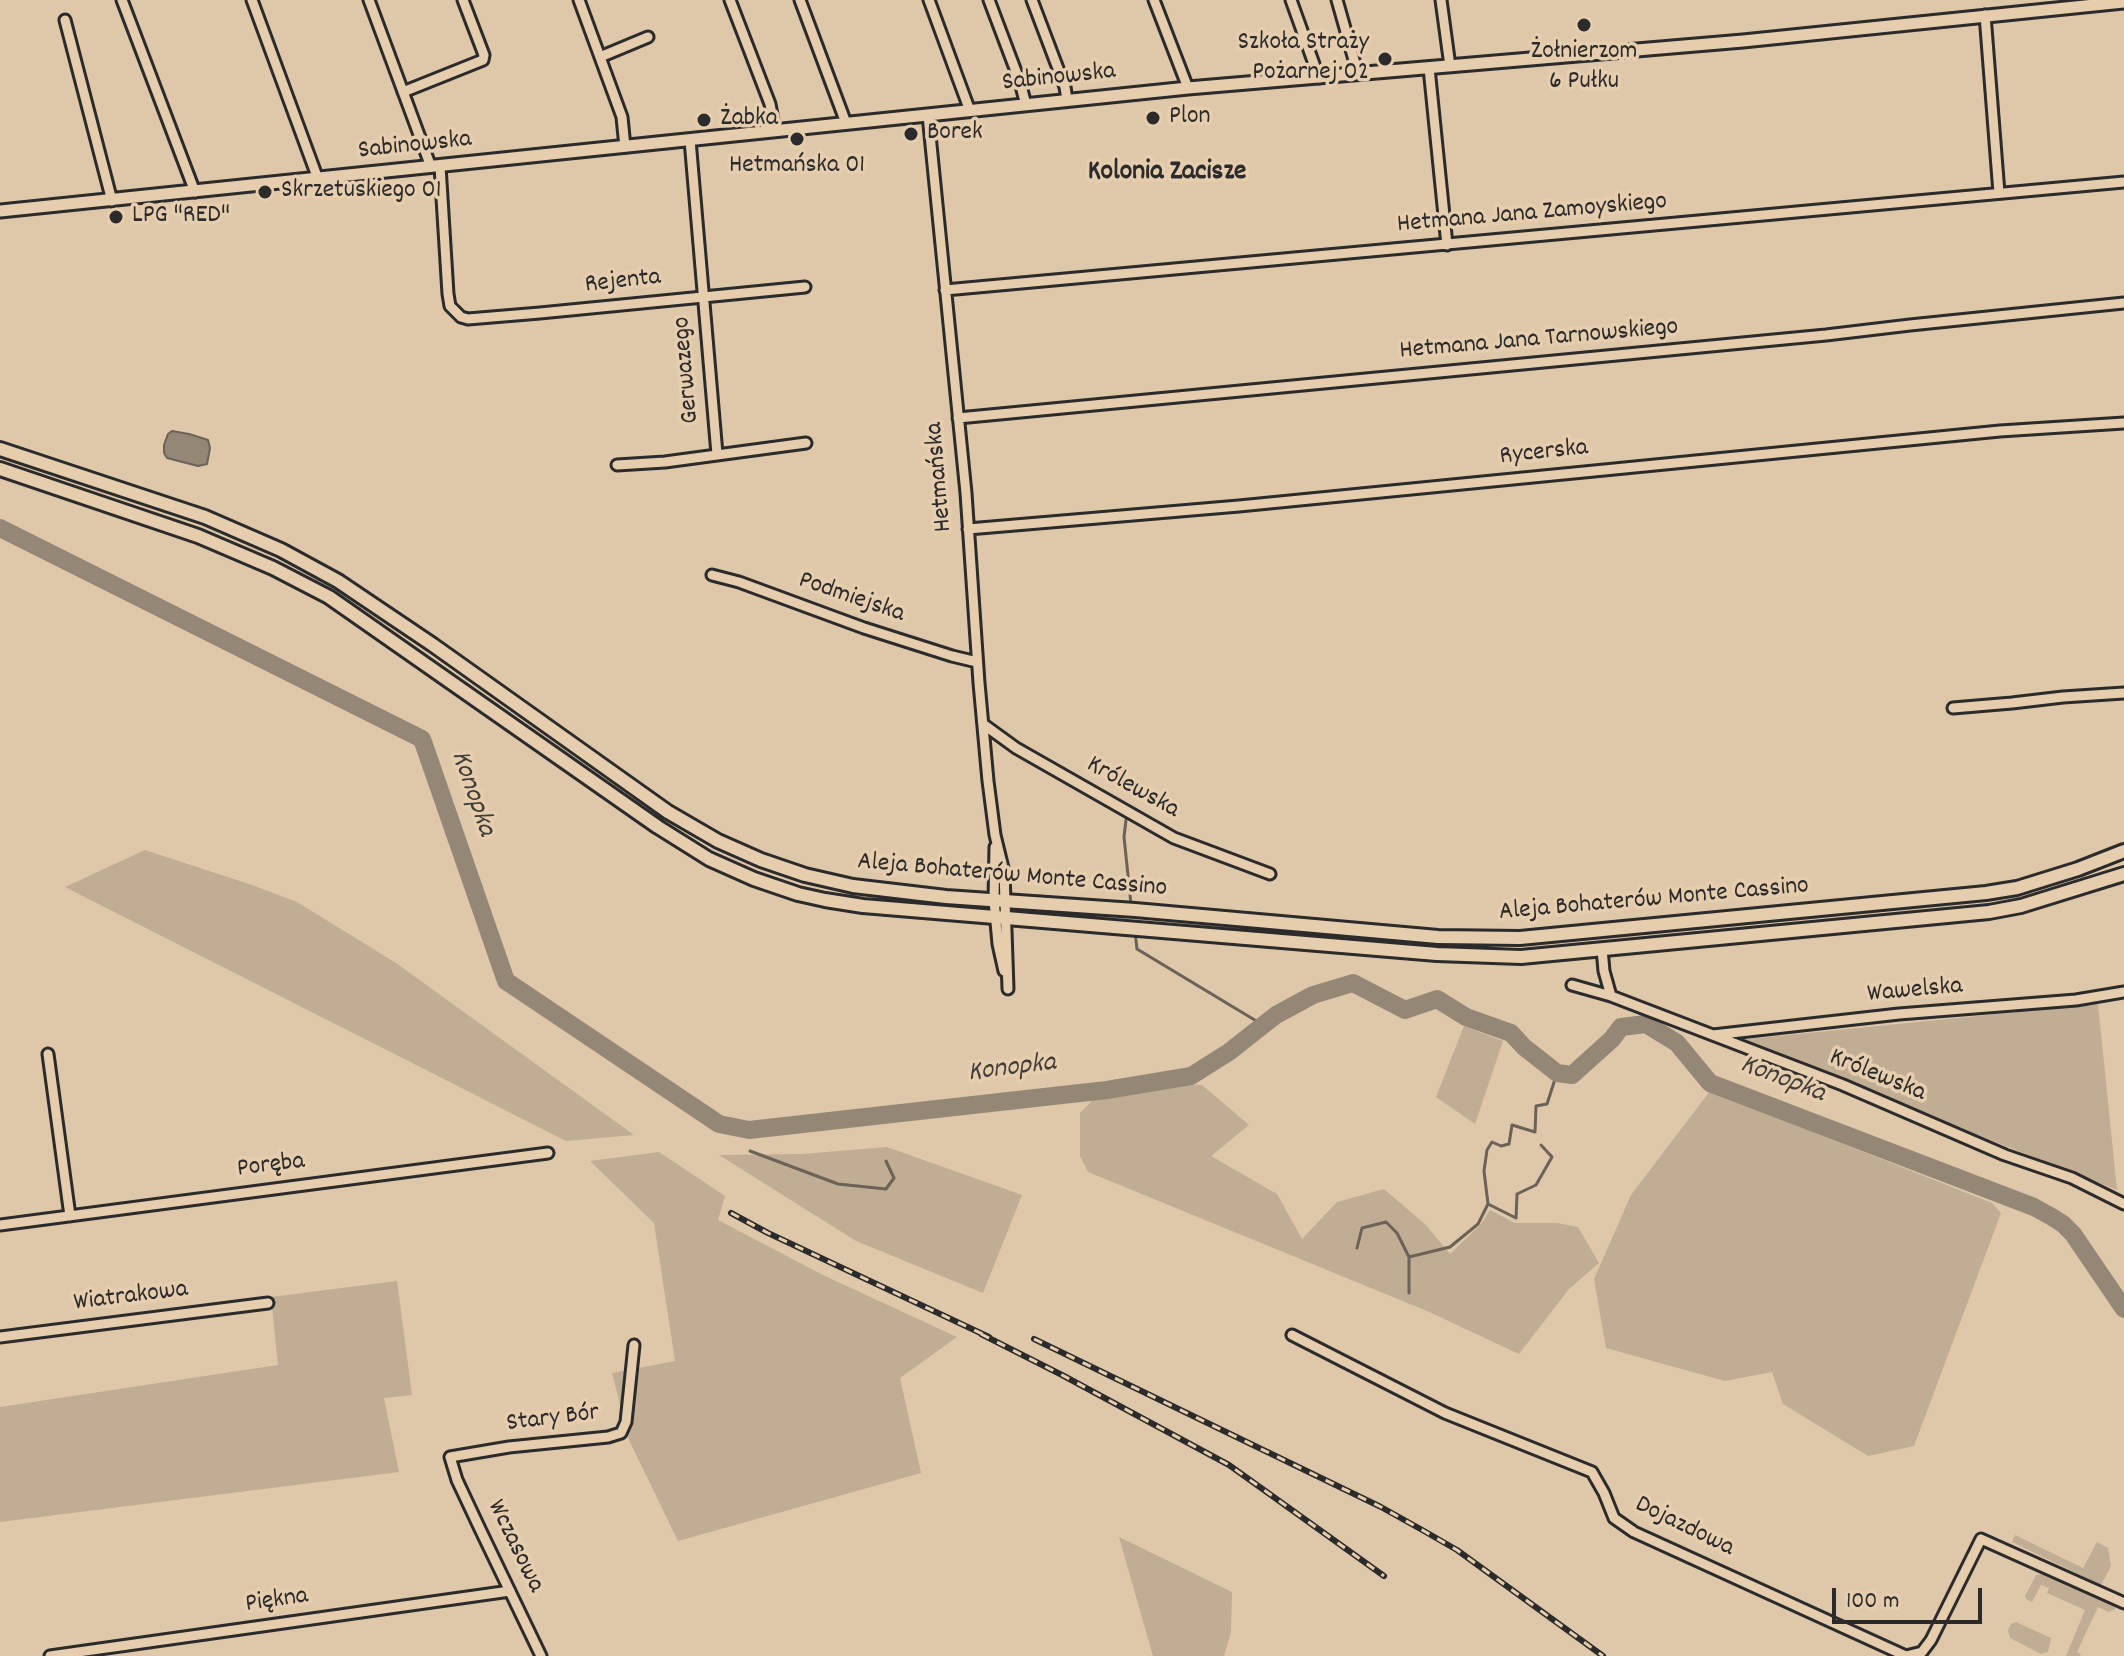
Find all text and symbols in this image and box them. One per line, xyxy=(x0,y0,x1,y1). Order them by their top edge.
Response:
marker: Żołnierzom 6 Pułku xyxy=(1575,16,1593,34)
place label: Szkoła Straży Pożarnej 02 xyxy=(1237,28,1369,90)
place label: Żołnierzom 6 Pułku xyxy=(1531,37,1637,98)
marker: Szkoła Straży Pożarnej 02 xyxy=(1376,50,1394,68)
street label: Sabinowska xyxy=(1001,58,1117,100)
place label: Plon xyxy=(1169,102,1211,134)
place label: Żabka xyxy=(720,104,778,136)
marker: Plon xyxy=(1144,109,1162,127)
marker: Żabka xyxy=(695,111,713,129)
place label: Borek xyxy=(927,118,983,150)
marker: Borek xyxy=(902,125,920,143)
street label: Sabinowska xyxy=(357,126,473,168)
marker: Hetmańska 01 xyxy=(788,130,806,148)
place label: Hetmańska 01 xyxy=(729,151,865,183)
district label: Kolonia Zacisze xyxy=(1088,157,1246,191)
place label: Skrzetuskiego 01 xyxy=(281,176,441,208)
marker: Skrzetuskiego 01 xyxy=(256,183,274,201)
street label: Hetmana Jana Zamoyskiego xyxy=(1396,188,1668,242)
place label: LPG "RED" xyxy=(132,201,230,233)
marker: LPG "RED" xyxy=(107,208,125,226)
street label: Rejenta xyxy=(584,264,662,302)
street label: Hetmana Jana Tarnowskiego xyxy=(1398,313,1680,369)
street label: Gerwazego xyxy=(668,315,708,425)
street label: Hetmańska xyxy=(921,421,961,533)
street label: Rycerska xyxy=(1498,434,1590,474)
street label: Podmiejska xyxy=(794,566,908,632)
water label: Konopka xyxy=(441,747,501,841)
street label: Królewska xyxy=(1080,751,1184,827)
street label: Aleja Bohaterów Monte Cassino xyxy=(856,848,1168,906)
street label: Aleja Bohaterów Monte Cassino xyxy=(1498,872,1810,930)
street label: Wawelska xyxy=(1866,972,1964,1012)
street label: Królewska xyxy=(1824,1044,1930,1110)
water label: Konopka xyxy=(966,1048,1058,1092)
water label: Konopka xyxy=(1735,1049,1829,1113)
street label: Poręba xyxy=(235,1147,307,1187)
street label: Wiatrakowa xyxy=(72,1276,190,1320)
street label: Stary Bór xyxy=(505,1399,601,1441)
street label: Dojazdowa xyxy=(1629,1491,1739,1565)
street label: Wczasowa xyxy=(478,1496,550,1598)
scale bar xyxy=(1836,1572,1986,1622)
street label: Piękna xyxy=(244,1582,310,1622)
text: 100 m xyxy=(1846,1585,1899,1619)

